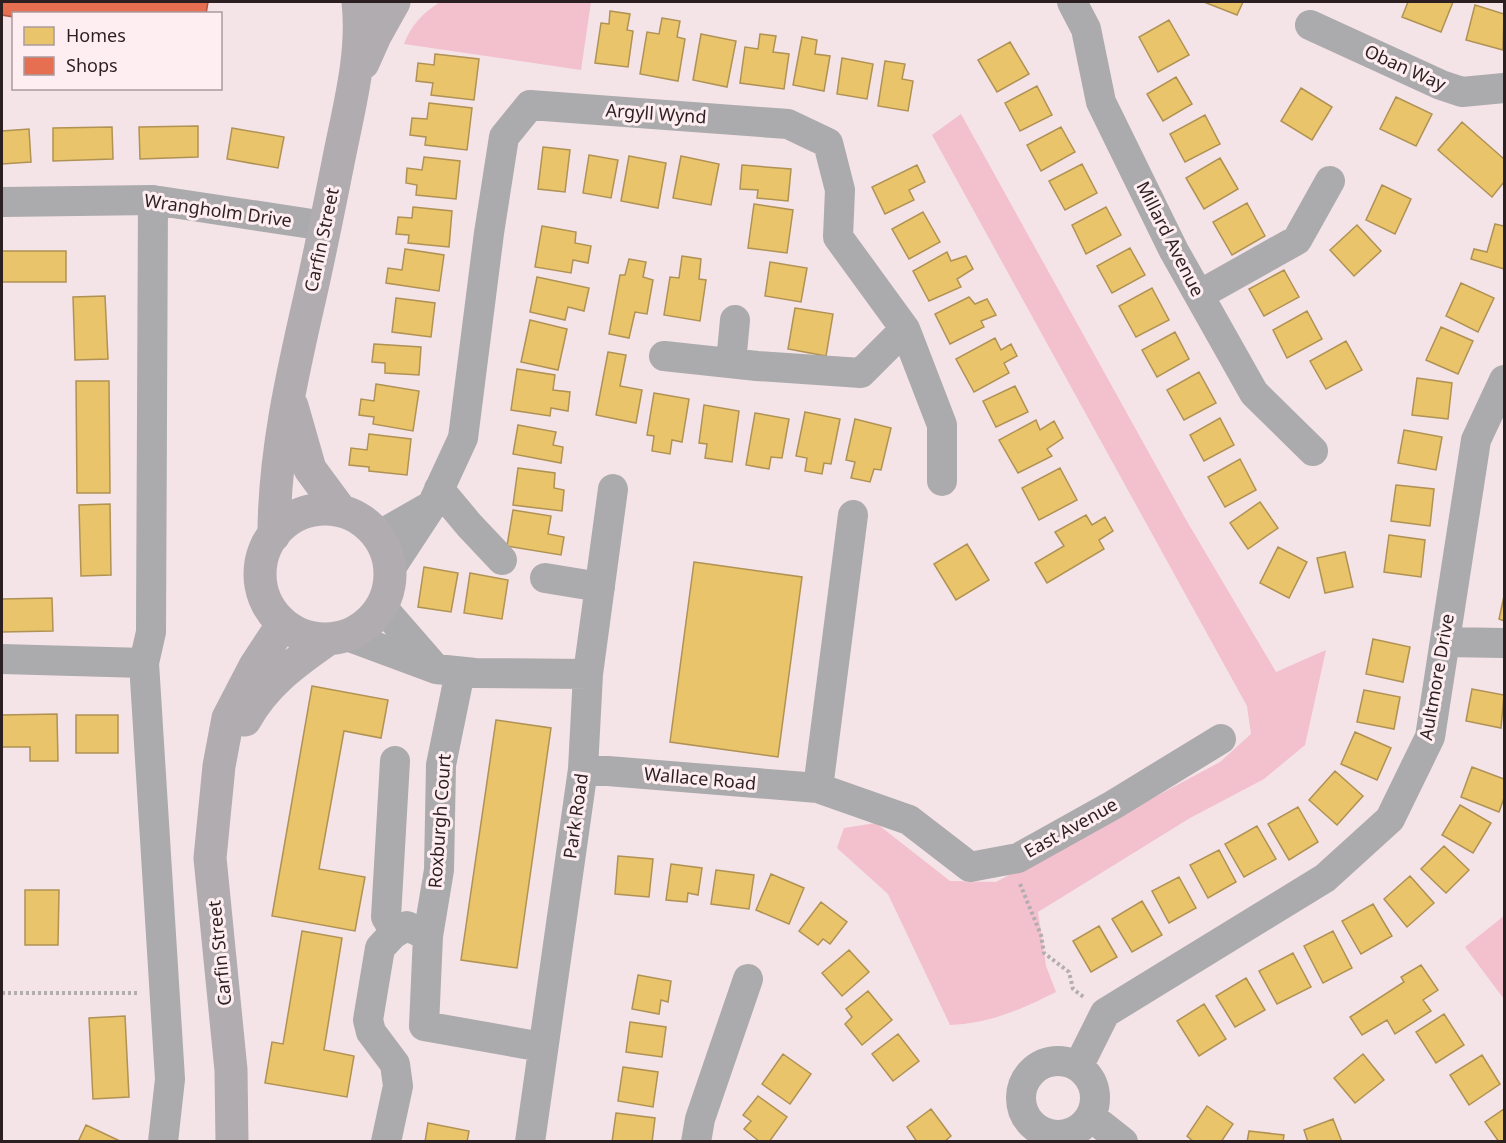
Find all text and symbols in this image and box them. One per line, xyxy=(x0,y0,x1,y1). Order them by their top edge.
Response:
legend xyxy=(12,12,222,90)
text: Homes xyxy=(66,23,126,47)
street label: Oban Way xyxy=(1361,38,1451,96)
text: Shops xyxy=(66,53,118,77)
street label: Argyll Wynd xyxy=(605,98,707,128)
street label: Millard Avenue xyxy=(1132,177,1210,300)
street label: Carfin Street xyxy=(298,185,344,294)
street label: Wrangholm Drive xyxy=(143,188,293,232)
street label: Aultmore Drive xyxy=(1413,612,1459,742)
street label: Roxburgh Court xyxy=(422,752,456,889)
street label: Wallace Road xyxy=(643,761,757,795)
street label: Park Road xyxy=(557,772,593,860)
street label: East Avenue xyxy=(1020,792,1121,863)
street label: Carfin Street xyxy=(201,899,236,1007)

